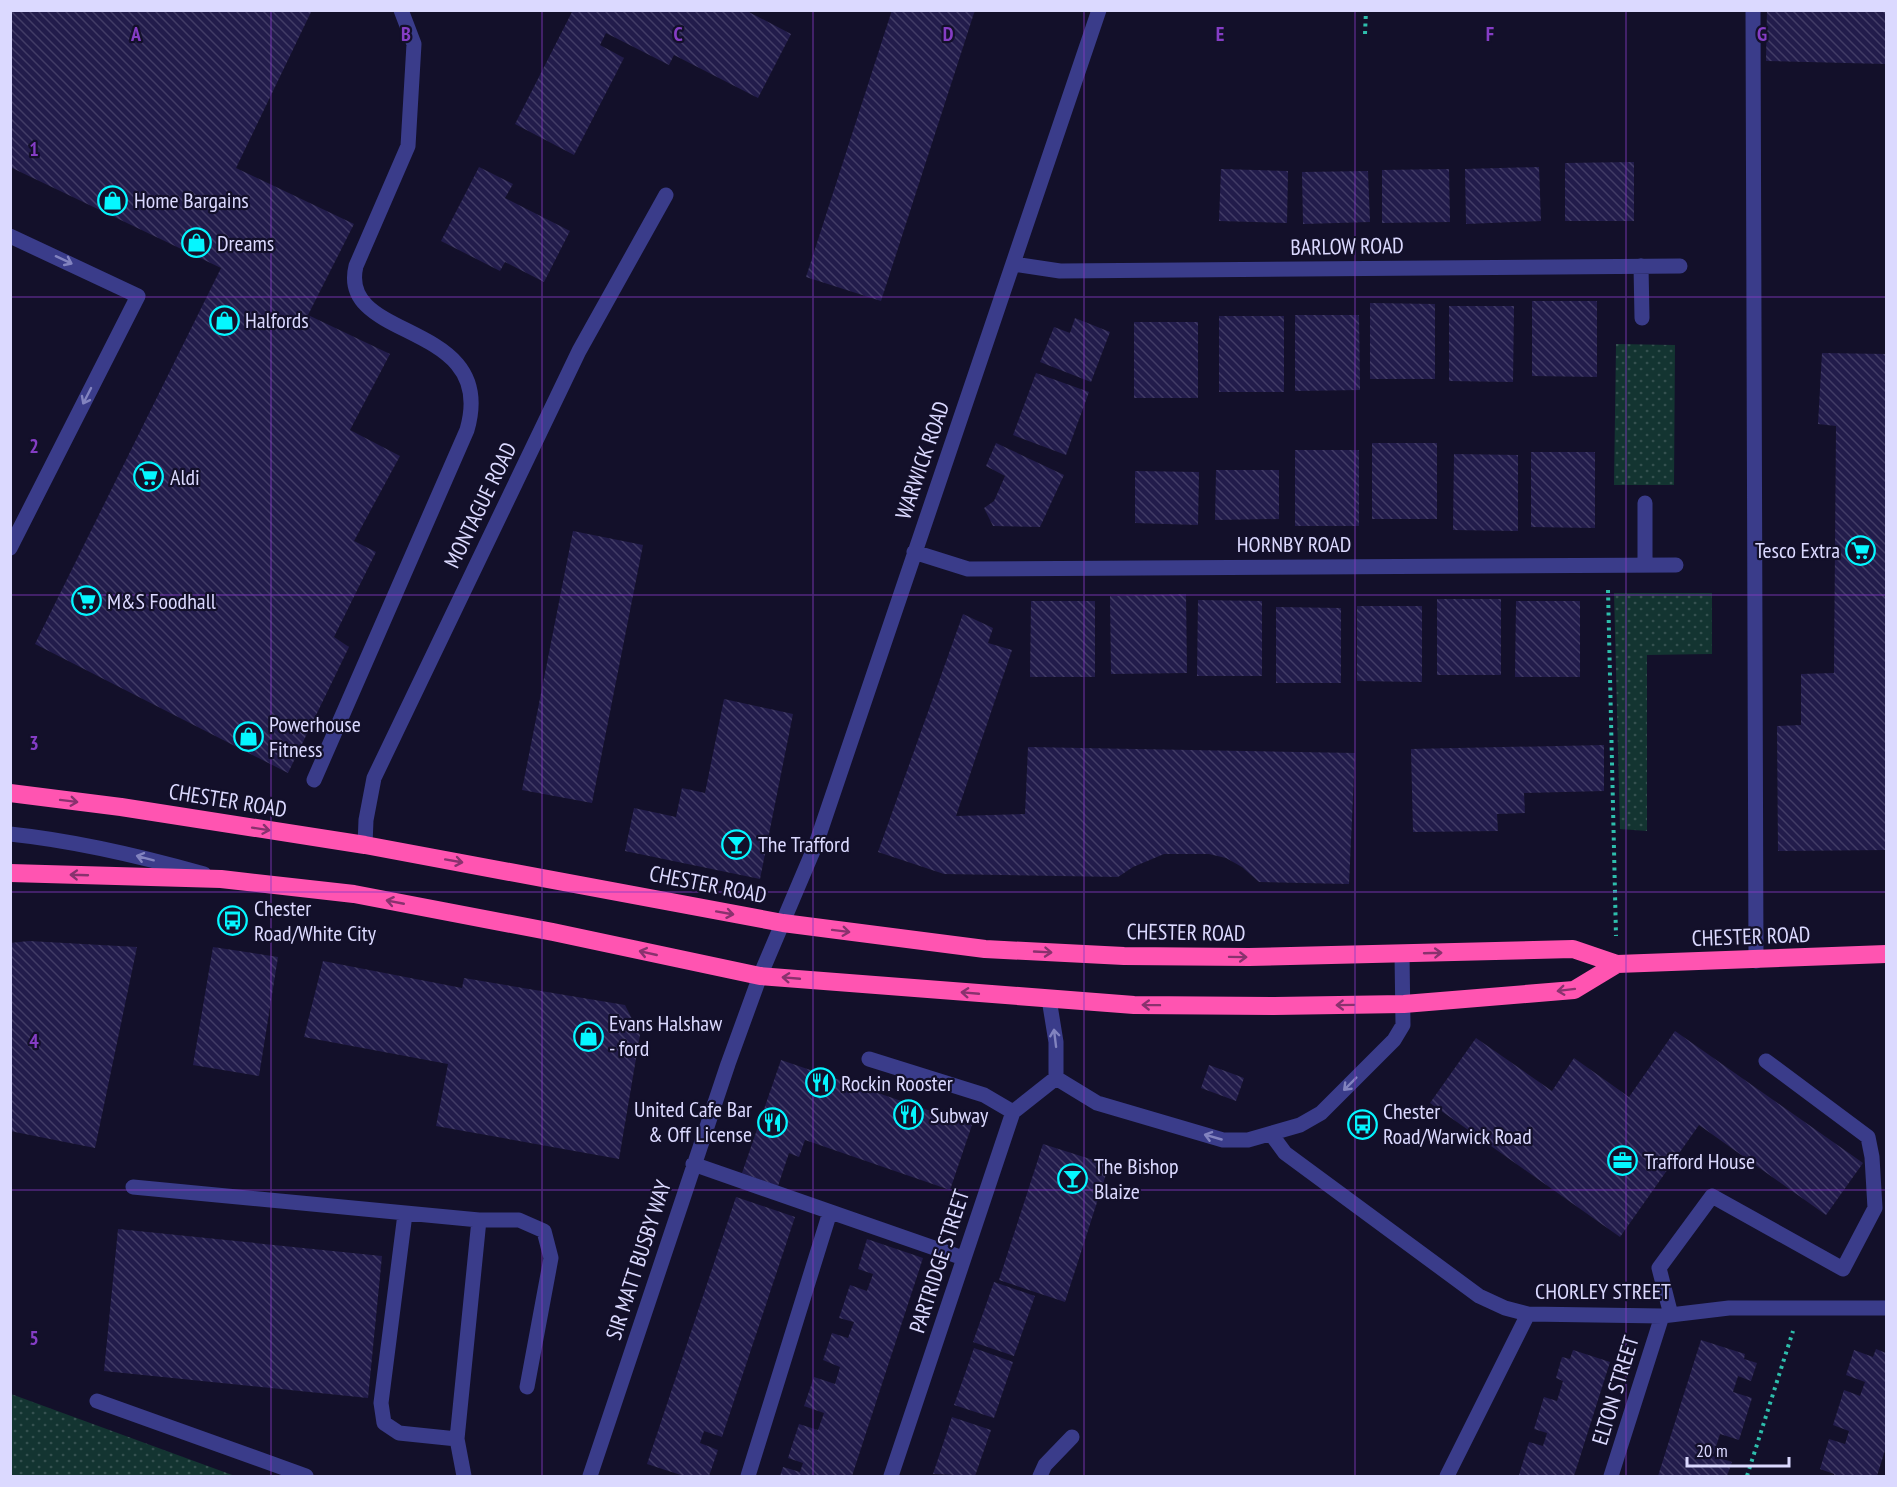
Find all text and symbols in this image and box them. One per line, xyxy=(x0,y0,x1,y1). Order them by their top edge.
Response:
text: A xyxy=(130,21,142,47)
text: B xyxy=(401,21,411,47)
text: C xyxy=(673,21,683,47)
text: D xyxy=(943,21,954,47)
text: E xyxy=(1216,21,1224,47)
text: F xyxy=(1486,21,1494,47)
text: G xyxy=(1757,21,1767,47)
text: 1 xyxy=(29,136,39,162)
shop icon: Home Bargains xyxy=(97,184,129,216)
place label: Home Bargains xyxy=(134,186,249,214)
shop icon: Dreams xyxy=(180,227,212,259)
place label: Dreams xyxy=(217,229,274,257)
street label: BARLOW ROAD xyxy=(1290,231,1404,261)
one-way arrow xyxy=(54,255,72,267)
shop icon: Halfords xyxy=(208,304,240,336)
place label: Halfords xyxy=(245,306,309,334)
one-way arrow xyxy=(81,387,93,405)
street label: WARWICK ROAD xyxy=(889,397,955,523)
text: 2 xyxy=(29,433,39,459)
street label: MONTAGUE ROAD xyxy=(438,438,522,572)
supermarket icon: Aldi xyxy=(133,461,165,493)
place label: Aldi xyxy=(170,463,200,491)
street label: HORNBY ROAD xyxy=(1237,530,1351,558)
supermarket icon: Tesco Extra xyxy=(1845,534,1877,566)
place label: Tesco Extra xyxy=(1755,536,1840,564)
supermarket icon: M&S Foodhall xyxy=(70,585,102,617)
place label: M&S Foodhall xyxy=(107,587,217,615)
place label: Powerhouse Fitness xyxy=(269,710,361,763)
shop icon: Powerhouse Fitness xyxy=(232,721,264,753)
text: 3 xyxy=(29,730,39,756)
street label: CHESTER ROAD xyxy=(167,777,289,823)
one-way arrow xyxy=(58,795,78,806)
one-way arrow xyxy=(251,824,271,835)
bar icon: The Trafford xyxy=(721,828,753,860)
place label: The Trafford xyxy=(758,830,850,858)
one-way arrow xyxy=(136,851,155,863)
one-way arrow xyxy=(443,856,463,867)
street label: CHESTER ROAD xyxy=(647,859,769,909)
one-way arrow xyxy=(69,869,89,881)
place label: Chester Road/White City xyxy=(254,894,377,947)
one-way arrow xyxy=(386,896,406,907)
bus stop icon: Chester Road/White City xyxy=(217,905,249,937)
one-way arrow xyxy=(714,908,734,919)
street label: CHESTER ROAD xyxy=(1126,917,1246,947)
street label: CHESTER ROAD xyxy=(1691,920,1811,952)
one-way arrow xyxy=(830,925,850,936)
one-way arrow xyxy=(639,947,658,959)
one-way arrow xyxy=(1033,947,1053,958)
one-way arrow xyxy=(1422,947,1442,959)
one-way arrow xyxy=(1228,951,1248,963)
one-way arrow xyxy=(781,972,801,983)
one-way arrow xyxy=(1556,985,1576,996)
one-way arrow xyxy=(960,987,980,998)
one-way arrow xyxy=(1141,999,1161,1011)
one-way arrow xyxy=(1336,999,1356,1011)
place label: Evans Halshaw - ford xyxy=(609,1009,722,1062)
shop icon: Evans Halshaw - ford xyxy=(572,1020,604,1052)
text: 4 xyxy=(29,1028,39,1054)
one-way arrow xyxy=(1049,1029,1060,1049)
restaurant icon: Rockin Rooster xyxy=(804,1067,836,1099)
place label: Rockin Rooster xyxy=(841,1069,953,1097)
one-way arrow xyxy=(1343,1076,1358,1091)
place label: United Cafe Bar & Off License xyxy=(634,1095,752,1148)
place label: Chester Road/Warwick Road xyxy=(1383,1097,1532,1150)
restaurant icon: Subway xyxy=(893,1099,925,1131)
place label: Subway xyxy=(930,1101,989,1129)
restaurant icon: United Cafe Bar & Off License xyxy=(757,1106,789,1138)
bus stop icon: Chester Road/Warwick Road xyxy=(1346,1108,1378,1140)
one-way arrow xyxy=(1204,1131,1223,1142)
office icon: Trafford House xyxy=(1607,1145,1639,1177)
place label: Trafford House xyxy=(1644,1147,1755,1175)
place label: The Bishop Blaize xyxy=(1094,1152,1179,1205)
bar icon: The Bishop Blaize xyxy=(1057,1163,1089,1195)
street label: SIR MATT BUSBY WAY xyxy=(599,1177,677,1343)
street label: PARTRIDGE STREET xyxy=(903,1186,975,1336)
street label: CHORLEY STREET xyxy=(1535,1277,1671,1305)
text: 5 xyxy=(29,1325,39,1351)
street label: ELTON STREET xyxy=(1585,1332,1645,1448)
scale bar xyxy=(1687,1430,1789,1468)
text: 20 m xyxy=(1696,1439,1728,1462)

